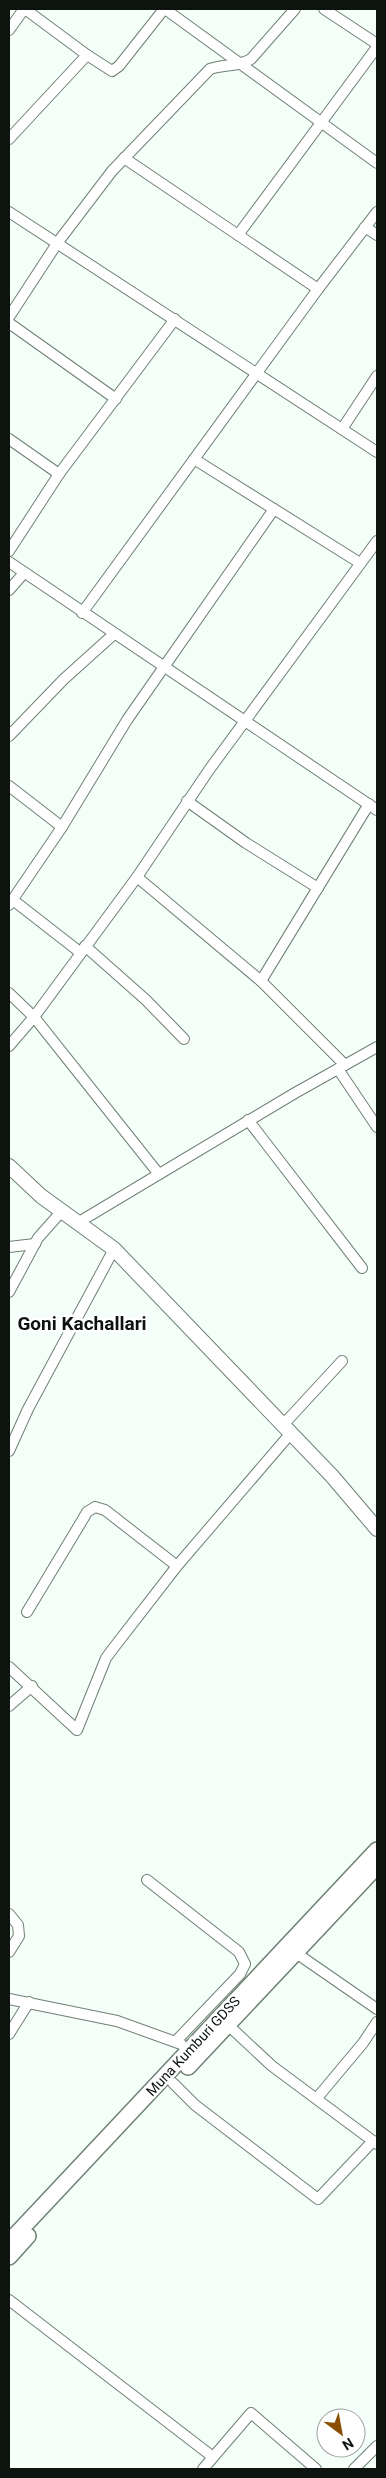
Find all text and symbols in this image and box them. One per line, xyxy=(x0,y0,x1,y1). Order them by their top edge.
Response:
district label: Goni Kachallari xyxy=(17,1312,147,1335)
street label: Muna Kumburi GDSS xyxy=(143,1993,243,2099)
north arrow xyxy=(316,2408,366,2458)
text: N xyxy=(339,2435,356,2453)

